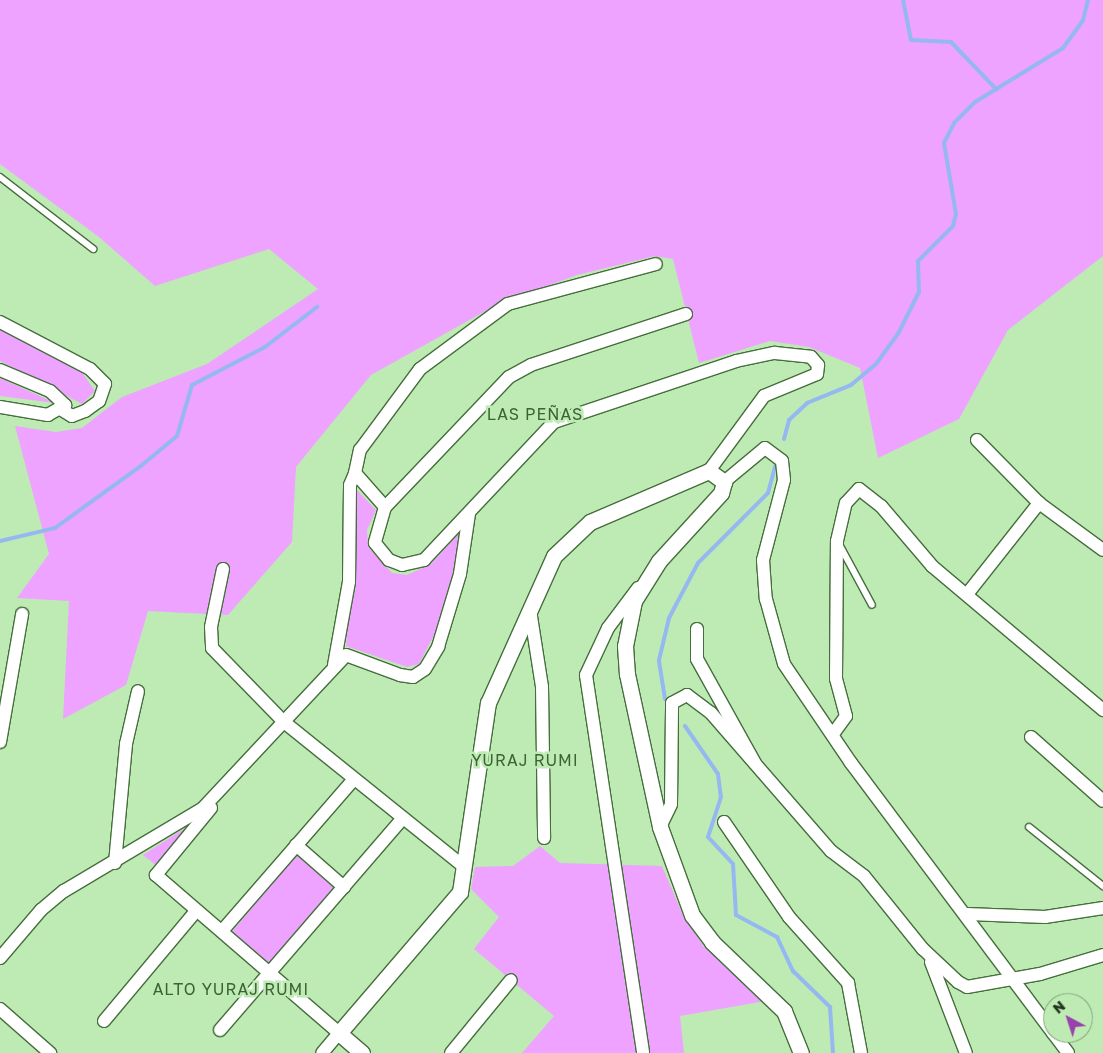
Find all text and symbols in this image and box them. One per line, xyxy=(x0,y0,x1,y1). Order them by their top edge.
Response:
district label: LAS PEÑAS xyxy=(486,404,584,424)
district label: YURAJ RUMI xyxy=(470,750,580,770)
district label: ALTO YURAJ RUMI xyxy=(151,979,311,999)
north arrow xyxy=(1043,993,1093,1043)
text: N xyxy=(1049,997,1068,1017)

